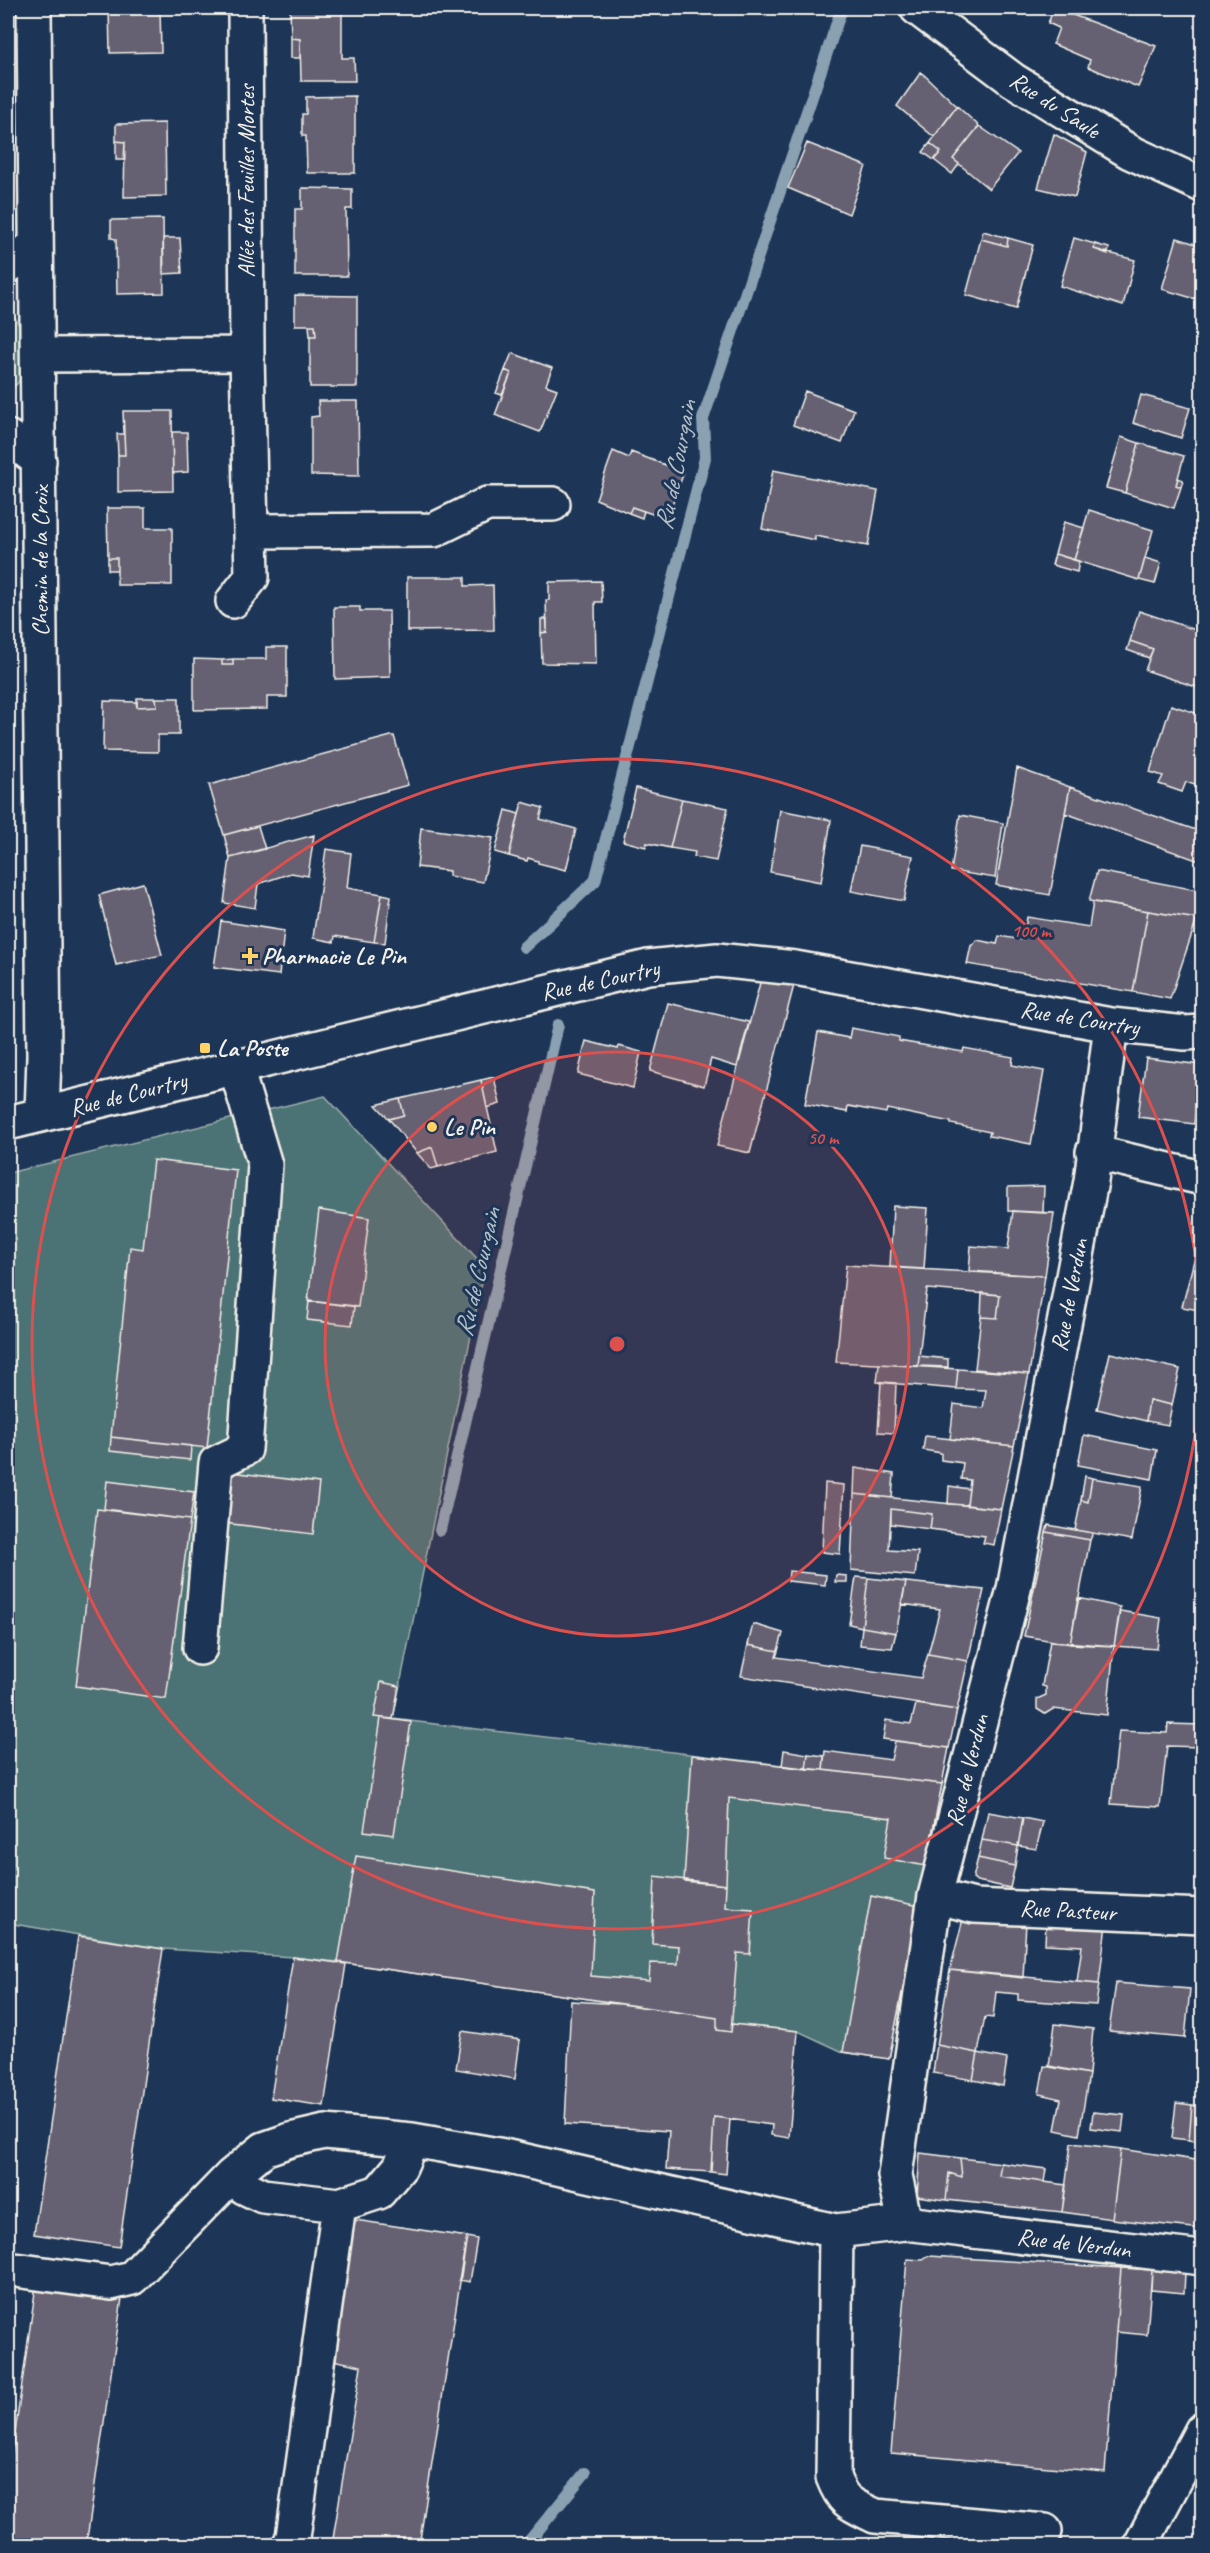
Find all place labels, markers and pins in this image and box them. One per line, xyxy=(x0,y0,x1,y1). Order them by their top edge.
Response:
place label: Pharmacie Le Pin xyxy=(262,941,407,971)
marker: Pharmacie Le Pin xyxy=(243,949,257,963)
place label: La Poste xyxy=(217,1033,290,1063)
marker: La Poste xyxy=(198,1041,212,1055)
place label: Le Pin xyxy=(444,1112,496,1142)
marker: Le Pin xyxy=(425,1120,439,1134)
centre of rings xyxy=(607,1334,627,1354)

